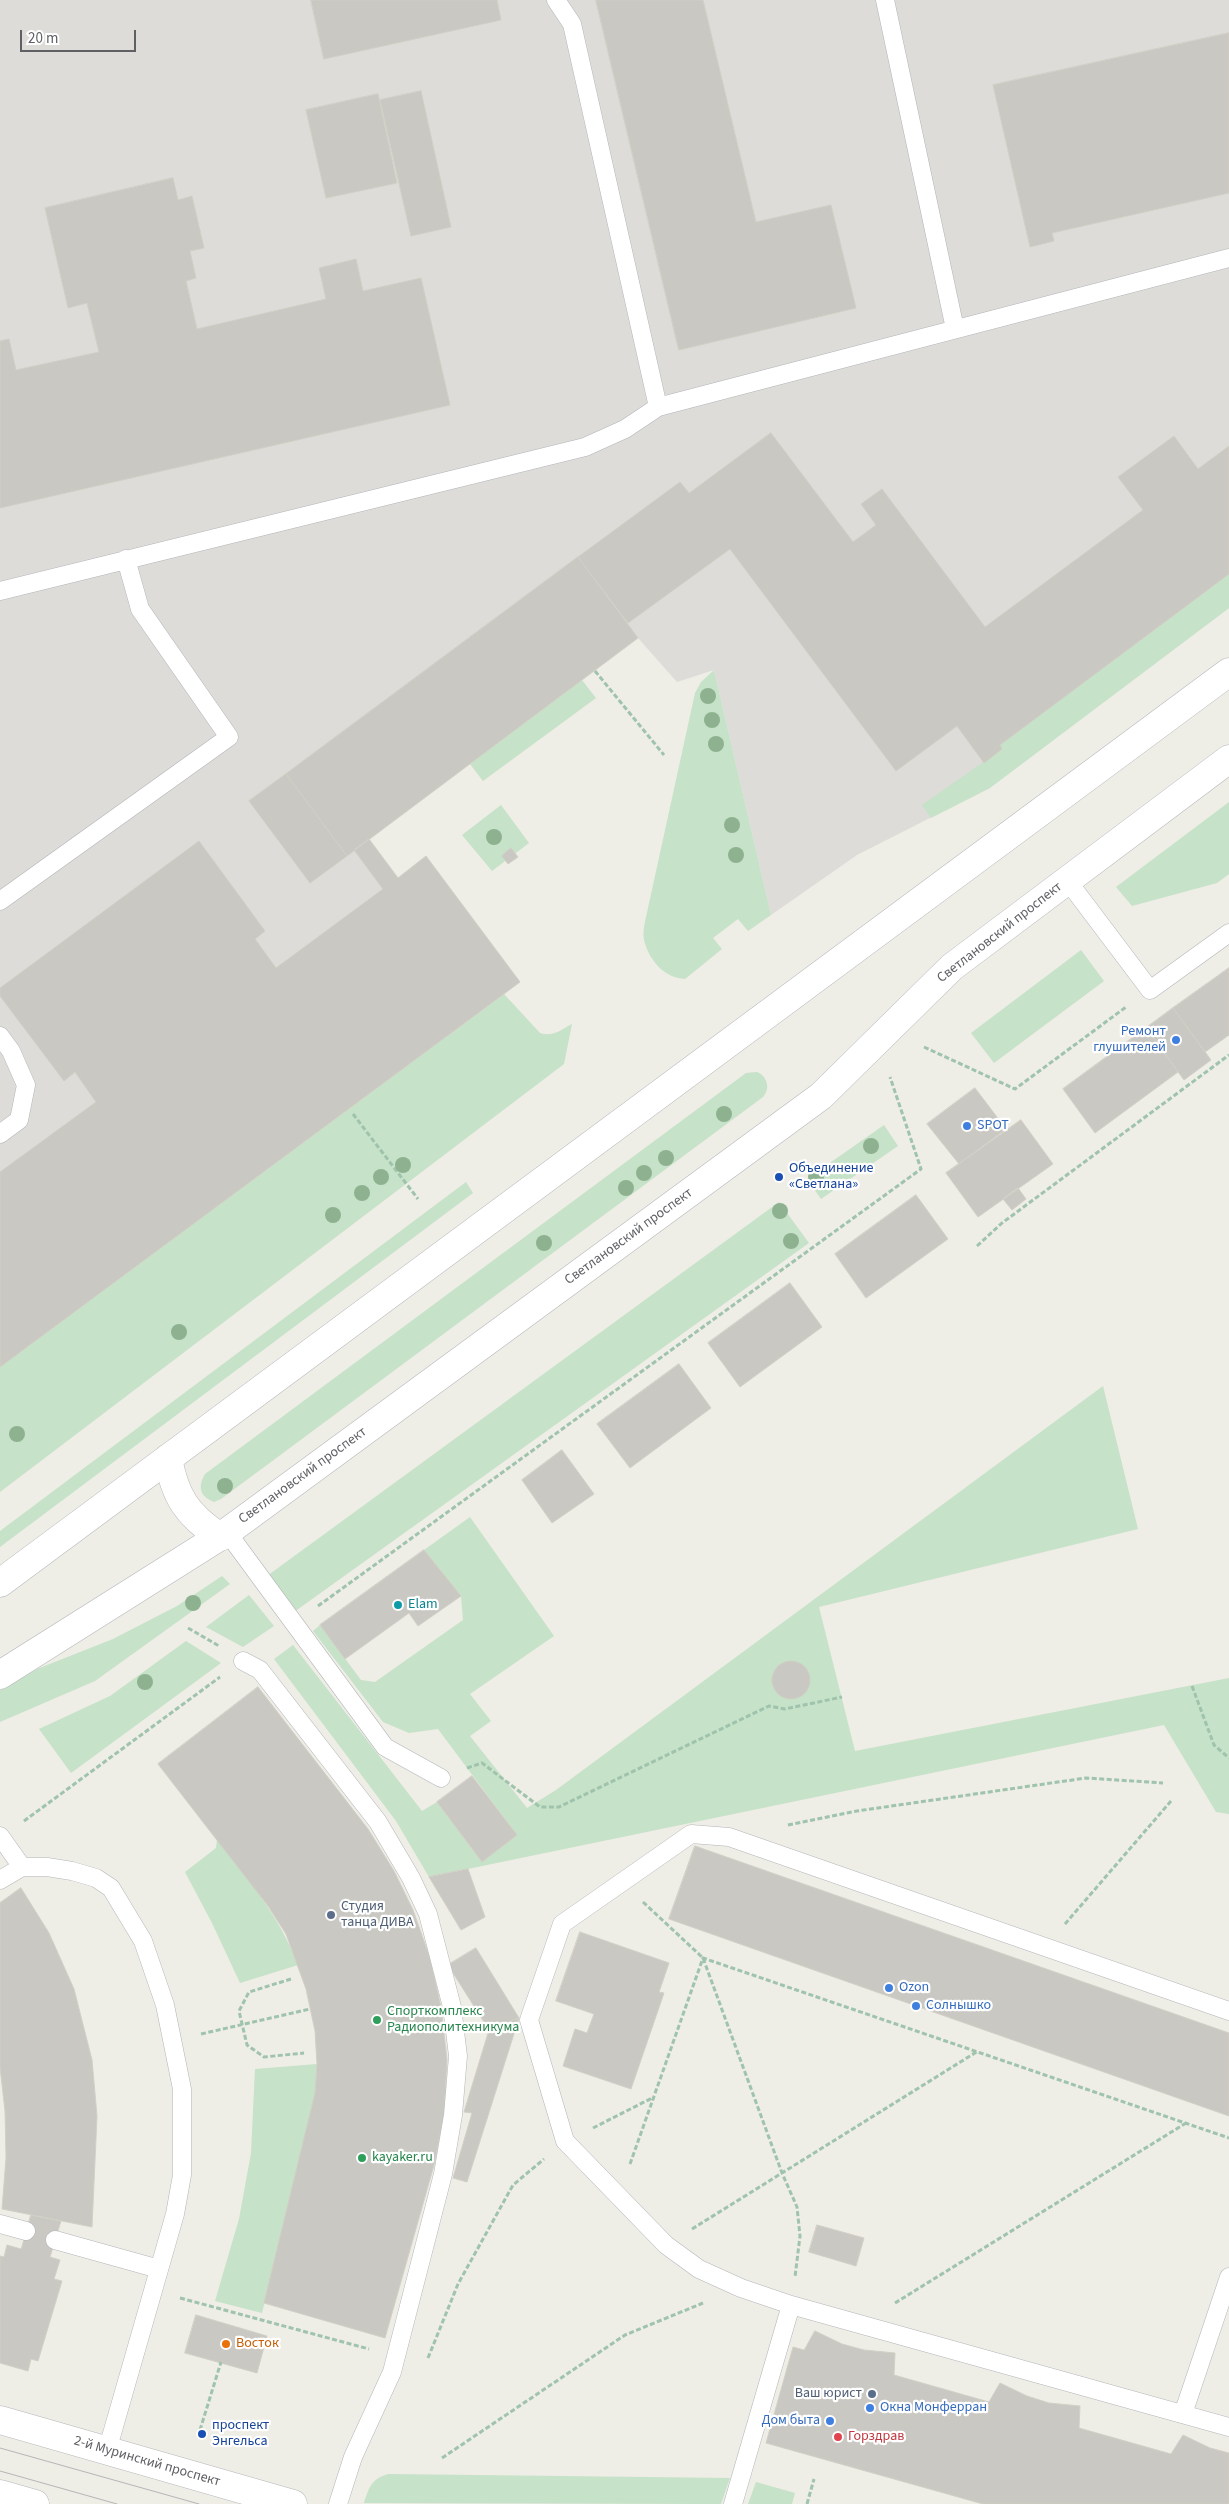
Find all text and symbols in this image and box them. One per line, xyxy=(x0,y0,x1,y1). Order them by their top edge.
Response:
scale bar xyxy=(22,20,139,52)
text: 20 m xyxy=(28,28,58,49)
street label: Светлановский проспект xyxy=(934,879,1066,987)
place label: Ремонт глушителей xyxy=(1093,1024,1166,1056)
marker: Ремонт глушителей xyxy=(1170,1034,1182,1046)
place label: SPOT xyxy=(977,1118,1009,1134)
marker: SPOT xyxy=(961,1120,973,1132)
place label: Объединение «Светлана» xyxy=(789,1161,874,1194)
marker: Объединение «Светлана» xyxy=(773,1171,785,1183)
street label: Светлановский проспект xyxy=(562,1185,696,1289)
street label: Светлановский проспект xyxy=(236,1424,370,1528)
place label: Elam xyxy=(408,1597,438,1613)
marker: Elam xyxy=(392,1599,404,1611)
place label: Студия танца ДИВА xyxy=(341,1899,414,1931)
marker: Студия танца ДИВА xyxy=(325,1909,337,1921)
place label: Ozon xyxy=(899,1980,929,1996)
marker: Ozon xyxy=(883,1982,895,1994)
place label: Солнышко xyxy=(926,1998,991,2014)
marker: Солнышко xyxy=(910,2000,922,2012)
place label: Спорткомплекс Радиополитехникума xyxy=(387,2004,519,2036)
marker: Спорткомплекс Радиополитехникума xyxy=(371,2014,383,2026)
place label: kayaker.ru xyxy=(372,2150,433,2166)
marker: kayaker.ru xyxy=(356,2152,368,2164)
place label: Восток xyxy=(236,2336,279,2352)
marker: Восток xyxy=(220,2338,232,2350)
place label: Ваш юрист xyxy=(795,2386,862,2402)
marker: Ваш юрист xyxy=(866,2388,878,2400)
place label: Окна Монферран xyxy=(880,2400,987,2416)
marker: Окна Монферран xyxy=(864,2402,876,2414)
place label: Дом быта xyxy=(761,2413,820,2429)
marker: Дом быта xyxy=(824,2415,836,2427)
place label: проспект Энгельса xyxy=(212,2418,269,2450)
marker: проспект Энгельса xyxy=(196,2428,208,2440)
place label: Горздрав xyxy=(848,2429,904,2445)
marker: Горздрав xyxy=(832,2431,844,2443)
street label: 2-й Муринский проспект xyxy=(72,2433,222,2491)

